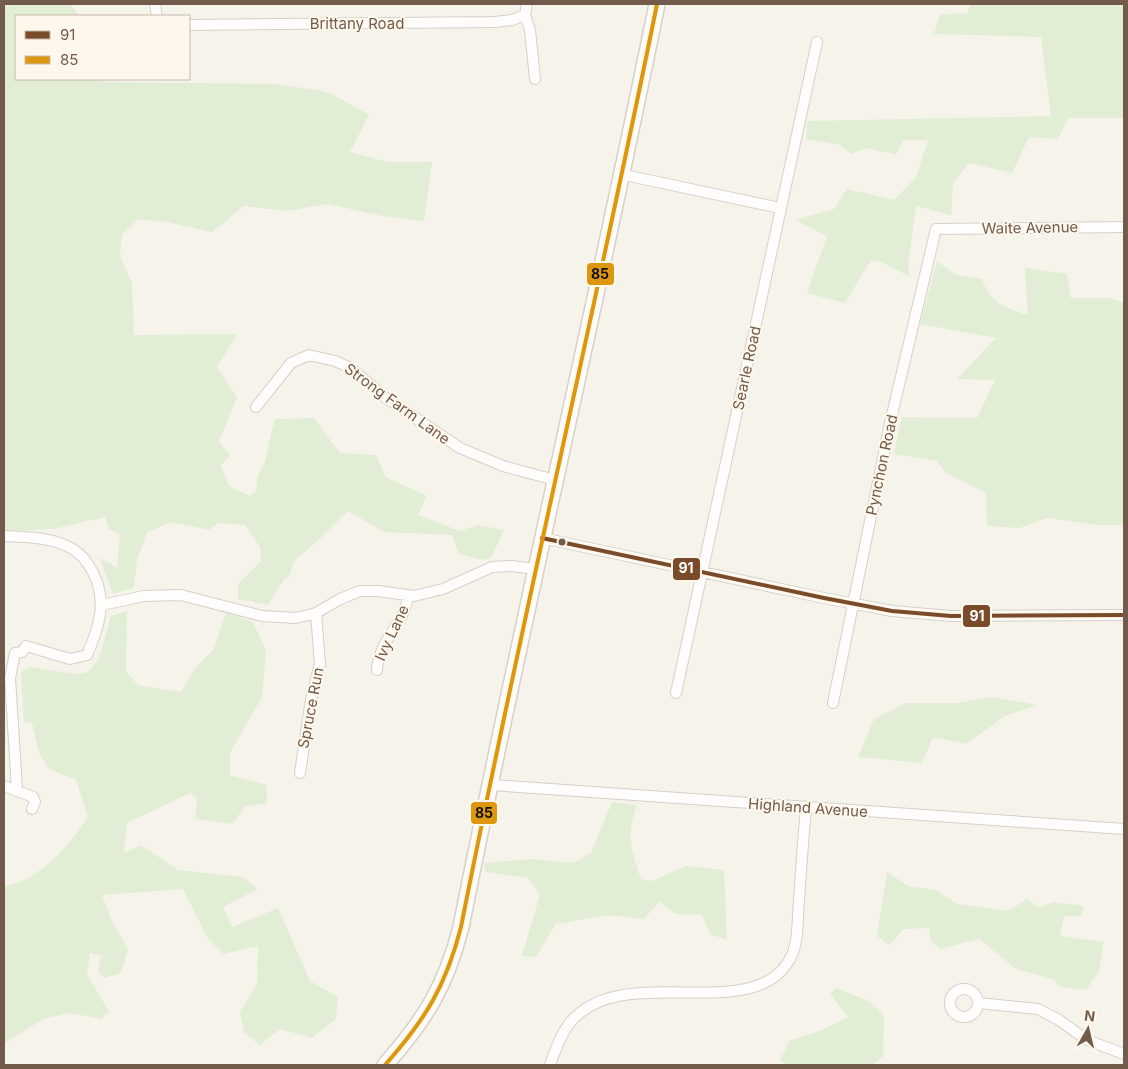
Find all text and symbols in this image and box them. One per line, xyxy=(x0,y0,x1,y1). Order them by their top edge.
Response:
street label: Brittany Road xyxy=(310,14,404,33)
legend xyxy=(15,15,190,80)
text: 91 xyxy=(60,25,75,44)
text: 85 xyxy=(60,50,78,69)
street label: Waite Avenue xyxy=(982,217,1078,238)
line badge: 85 xyxy=(586,262,615,286)
text: 85 xyxy=(591,265,609,282)
street label: Searle Road xyxy=(728,324,765,412)
street label: Strong Farm Lane xyxy=(341,359,454,448)
street label: Pynchon Road xyxy=(862,413,901,517)
unlabelled marker xyxy=(557,537,567,547)
line badge: 91 xyxy=(672,557,701,581)
text: 91 xyxy=(678,559,694,576)
street label: Ivy Lane xyxy=(370,602,413,664)
line badge: 91 xyxy=(962,604,991,628)
text: 91 xyxy=(969,607,985,624)
street label: Spruce Run xyxy=(293,666,328,750)
street label: Highland Avenue xyxy=(748,794,868,821)
line badge: 85 xyxy=(470,801,498,825)
text: 85 xyxy=(475,804,493,821)
north arrow xyxy=(1063,1004,1113,1054)
text: N xyxy=(1083,1006,1096,1025)

